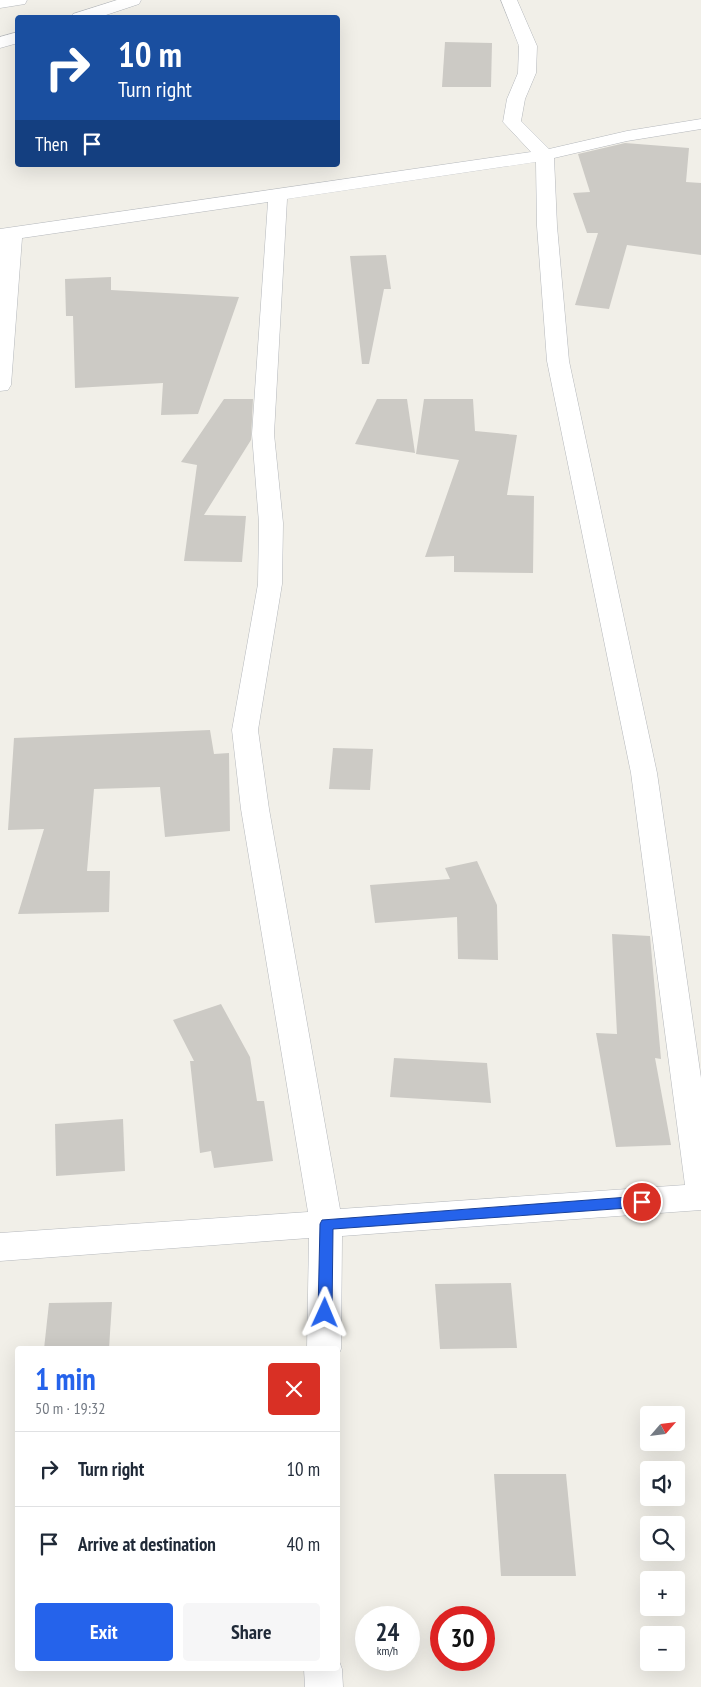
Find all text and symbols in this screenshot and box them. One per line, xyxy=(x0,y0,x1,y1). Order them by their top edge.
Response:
text: 10 m xyxy=(118,31,182,77)
icon: right xyxy=(35,35,100,100)
text: Turn right xyxy=(118,75,192,103)
icon: arrive xyxy=(78,130,106,158)
text: Then xyxy=(35,132,68,156)
pin xyxy=(621,1181,663,1223)
icon: arrive xyxy=(628,1188,656,1216)
position arrow xyxy=(298,1286,350,1338)
text: 1 min xyxy=(35,1359,96,1398)
button: close xyxy=(268,1363,320,1415)
text: 50 m · 19:32 xyxy=(35,1398,106,1418)
north arrow xyxy=(640,1406,685,1451)
map controls xyxy=(640,1406,685,1671)
icon: right xyxy=(35,1455,63,1483)
text: Turn right xyxy=(78,1457,144,1481)
text: 10 m xyxy=(287,1457,320,1481)
button: sound xyxy=(640,1461,685,1506)
button: search xyxy=(640,1516,685,1561)
icon: arrive xyxy=(35,1530,63,1558)
text: Arrive at destination xyxy=(78,1532,216,1556)
text: 40 m xyxy=(287,1532,320,1556)
button: + xyxy=(640,1571,685,1616)
button: Exit xyxy=(35,1603,173,1661)
button: Share xyxy=(183,1603,320,1661)
speed limit sign: 30 xyxy=(430,1606,495,1671)
text: 24 xyxy=(376,1616,399,1648)
button: − xyxy=(640,1626,685,1671)
text: km/h xyxy=(377,1643,398,1658)

